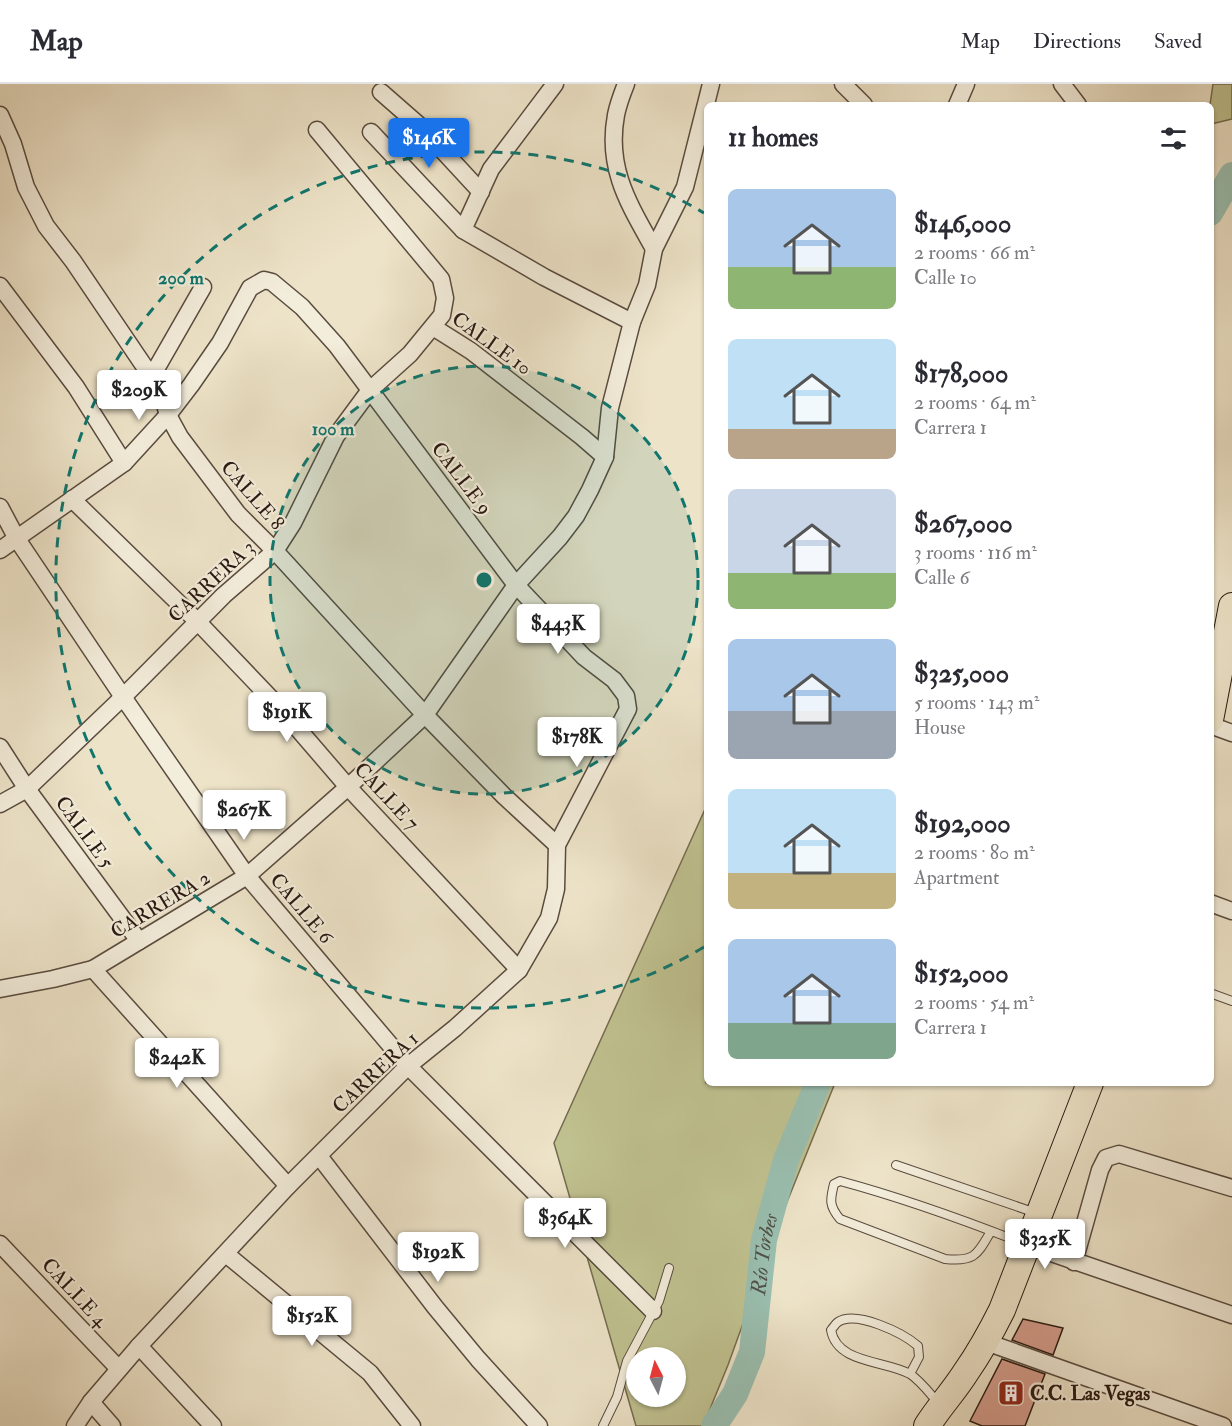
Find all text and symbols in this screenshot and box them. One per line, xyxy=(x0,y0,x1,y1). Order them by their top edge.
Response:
text: Map xyxy=(30,24,83,59)
text: Map xyxy=(960,28,1000,55)
text: Directions xyxy=(1033,28,1121,55)
text: Saved xyxy=(1154,28,1202,55)
pin: $146K xyxy=(387,118,471,169)
text: 11 homes xyxy=(728,122,818,154)
icon: filters xyxy=(1157,122,1190,155)
text: $146K xyxy=(402,125,456,150)
text: $146,000 xyxy=(914,208,1011,240)
icon: home xyxy=(776,213,848,285)
text: 2 rooms · 66 m² xyxy=(914,240,1035,265)
text: Calle 10 xyxy=(914,265,977,290)
text: 200 m xyxy=(158,267,205,290)
street label: CALLE 10 xyxy=(447,306,536,381)
text: $178,000 xyxy=(914,358,1008,390)
icon: home xyxy=(776,363,848,435)
pin: $209K xyxy=(97,370,181,421)
text: $209K xyxy=(111,377,167,402)
text: 2 rooms · 64 m² xyxy=(914,390,1036,415)
text: Carrera 1 xyxy=(914,415,987,440)
text: 100 m xyxy=(312,418,355,441)
street label: CALLE 9 xyxy=(426,437,497,520)
street label: CALLE 8 xyxy=(216,455,290,535)
text: $267,000 xyxy=(914,508,1013,540)
icon: home xyxy=(776,513,848,585)
street label: CARRERA 3 xyxy=(163,535,260,628)
text: 3 rooms · 116 m² xyxy=(914,540,1037,565)
text: Calle 6 xyxy=(914,565,970,590)
centre of rings xyxy=(474,570,494,590)
pin: $443K xyxy=(516,604,600,655)
text: $443K xyxy=(531,611,585,636)
text: $325,000 xyxy=(914,658,1009,690)
icon: home xyxy=(776,663,848,735)
text: 5 rooms · 143 m² xyxy=(914,690,1039,715)
pin: $191K xyxy=(245,692,329,743)
text: $191K xyxy=(262,699,312,724)
text: House xyxy=(914,715,965,740)
pin: $178K xyxy=(535,717,619,768)
text: $178K xyxy=(551,724,603,749)
street label: CALLE 7 xyxy=(349,757,424,836)
pin: $267K xyxy=(202,790,286,841)
street label: CALLE 5 xyxy=(50,791,119,874)
text: $267K xyxy=(217,797,271,822)
text: $192,000 xyxy=(914,808,1011,840)
icon: home xyxy=(776,813,848,885)
text: 2 rooms · 80 m² xyxy=(914,840,1035,865)
street label: CARRERA 2 xyxy=(106,865,215,944)
text: Apartment xyxy=(914,865,999,890)
street label: CALLE 6 xyxy=(265,868,339,950)
text: $152,000 xyxy=(914,958,1009,990)
icon: home xyxy=(776,963,848,1035)
text: 2 rooms · 54 m² xyxy=(914,990,1034,1015)
text: Carrera 1 xyxy=(914,1015,987,1040)
street label: CARRERA 1 xyxy=(327,1026,424,1119)
pin: $242K xyxy=(135,1038,219,1089)
text: $242K xyxy=(149,1045,205,1070)
pin: $364K xyxy=(523,1198,607,1249)
text: $364K xyxy=(538,1205,592,1230)
water label: Río Torbes xyxy=(745,1210,785,1297)
pin: $325K xyxy=(1003,1219,1087,1270)
text: $325K xyxy=(1019,1226,1071,1251)
pin: $192K xyxy=(396,1232,480,1283)
text: $192K xyxy=(412,1239,464,1264)
street label: CALLE 4 xyxy=(36,1252,114,1333)
pin: $152K xyxy=(270,1296,354,1347)
text: $152K xyxy=(286,1303,338,1328)
north arrow xyxy=(626,1347,686,1407)
map controls xyxy=(626,1347,686,1407)
building icon: C.C. Las Vegas xyxy=(996,1378,1026,1408)
place label: C.C. Las Vegas xyxy=(1030,1381,1150,1407)

